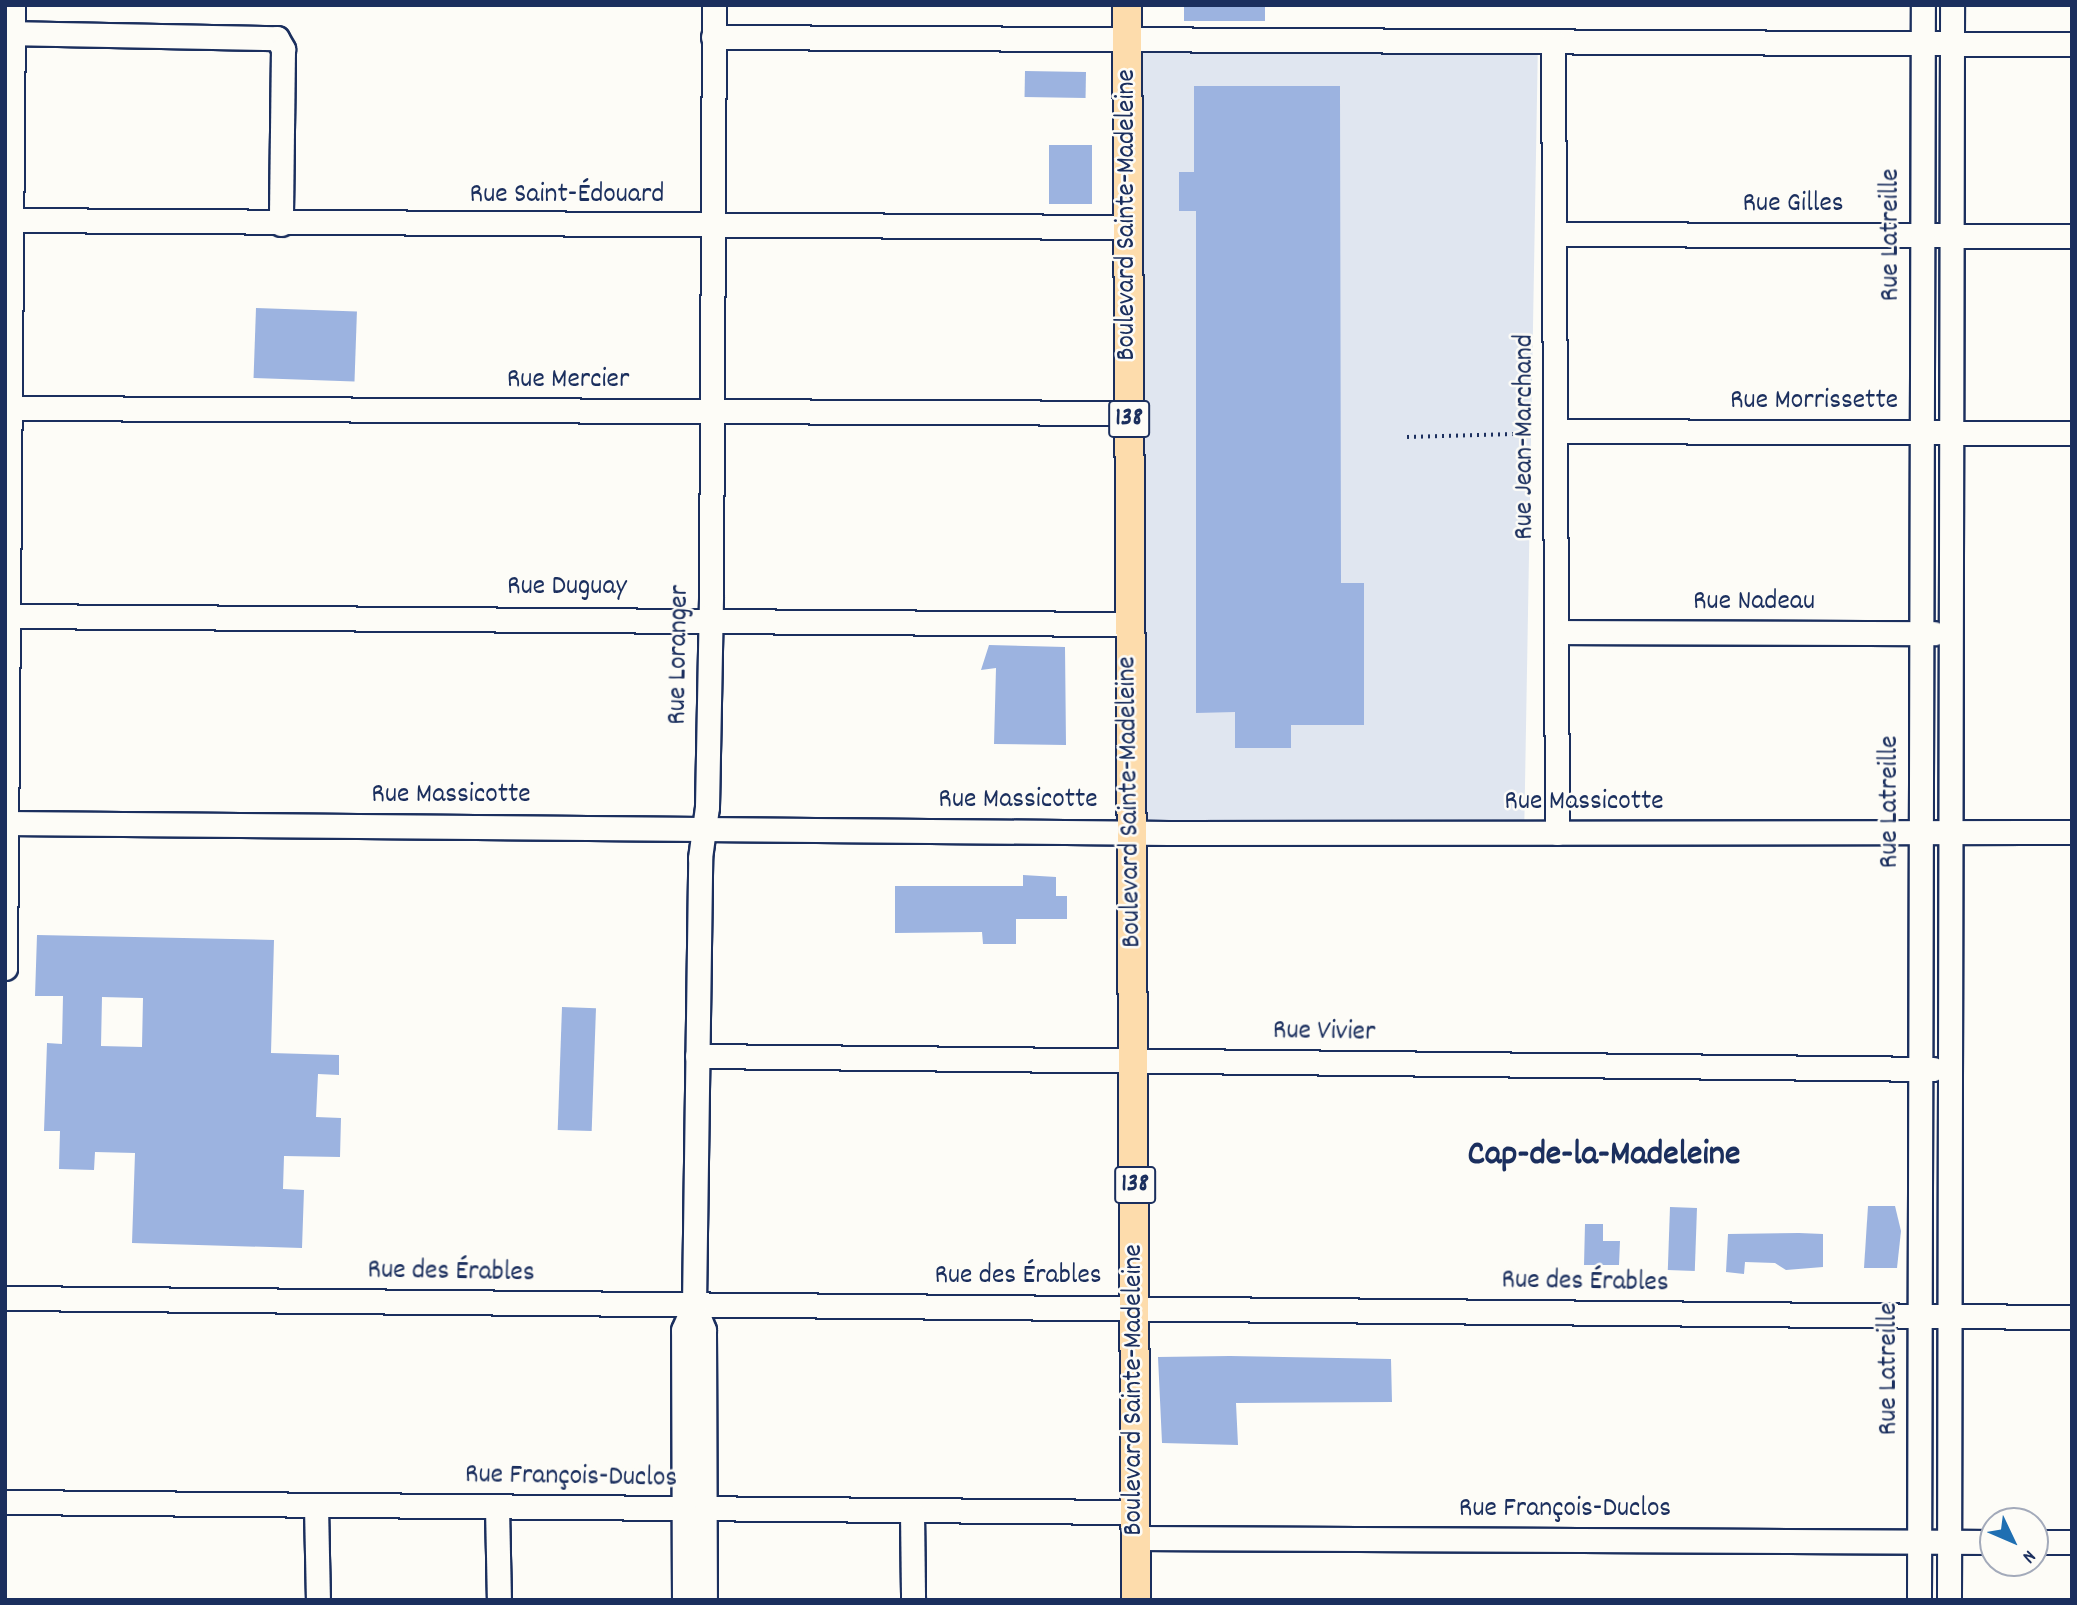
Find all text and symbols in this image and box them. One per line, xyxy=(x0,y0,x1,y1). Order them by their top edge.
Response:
street label: Boulevard Sainte-Madeleine xyxy=(1111,69,1145,361)
street label: Rue Latreille xyxy=(1875,169,1909,301)
street label: Rue Saint-Édouard xyxy=(470,179,664,213)
street label: Rue Gilles xyxy=(1742,188,1844,222)
street label: Rue Jean-Marchand xyxy=(1509,334,1543,540)
street label: Rue Mercier xyxy=(507,364,629,398)
street label: Rue Morrissette xyxy=(1730,385,1898,419)
road number: 138 xyxy=(1108,396,1150,442)
street label: Rue Duguay xyxy=(507,571,627,605)
street label: Rue Loranger xyxy=(662,585,698,725)
street label: Rue Nadeau xyxy=(1693,586,1815,620)
street label: Boulevard Sainte-Madeleine xyxy=(1112,656,1150,948)
street label: Rue Latreille xyxy=(1874,736,1908,868)
street label: Rue Massicotte xyxy=(371,779,531,813)
street label: Rue Massicotte xyxy=(938,784,1098,818)
street label: Rue Massicotte xyxy=(1504,786,1664,820)
street label: Rue Vivier xyxy=(1272,1015,1376,1051)
district label: Cap-de-la-Madeleine xyxy=(1468,1135,1740,1177)
road number: 138 xyxy=(1114,1162,1156,1208)
street label: Boulevard Sainte-Madeleine xyxy=(1118,1244,1152,1536)
street label: Rue des Érables xyxy=(367,1255,535,1291)
street label: Rue des Érables xyxy=(934,1260,1102,1294)
street label: Rue des Érables xyxy=(1501,1265,1669,1301)
street label: Rue Latreille xyxy=(1873,1303,1907,1435)
street label: Rue François-Duclos xyxy=(465,1459,677,1497)
street label: Rue François-Duclos xyxy=(1459,1493,1671,1527)
north arrow xyxy=(1979,1507,2049,1577)
text: N xyxy=(2015,1543,2041,1568)

